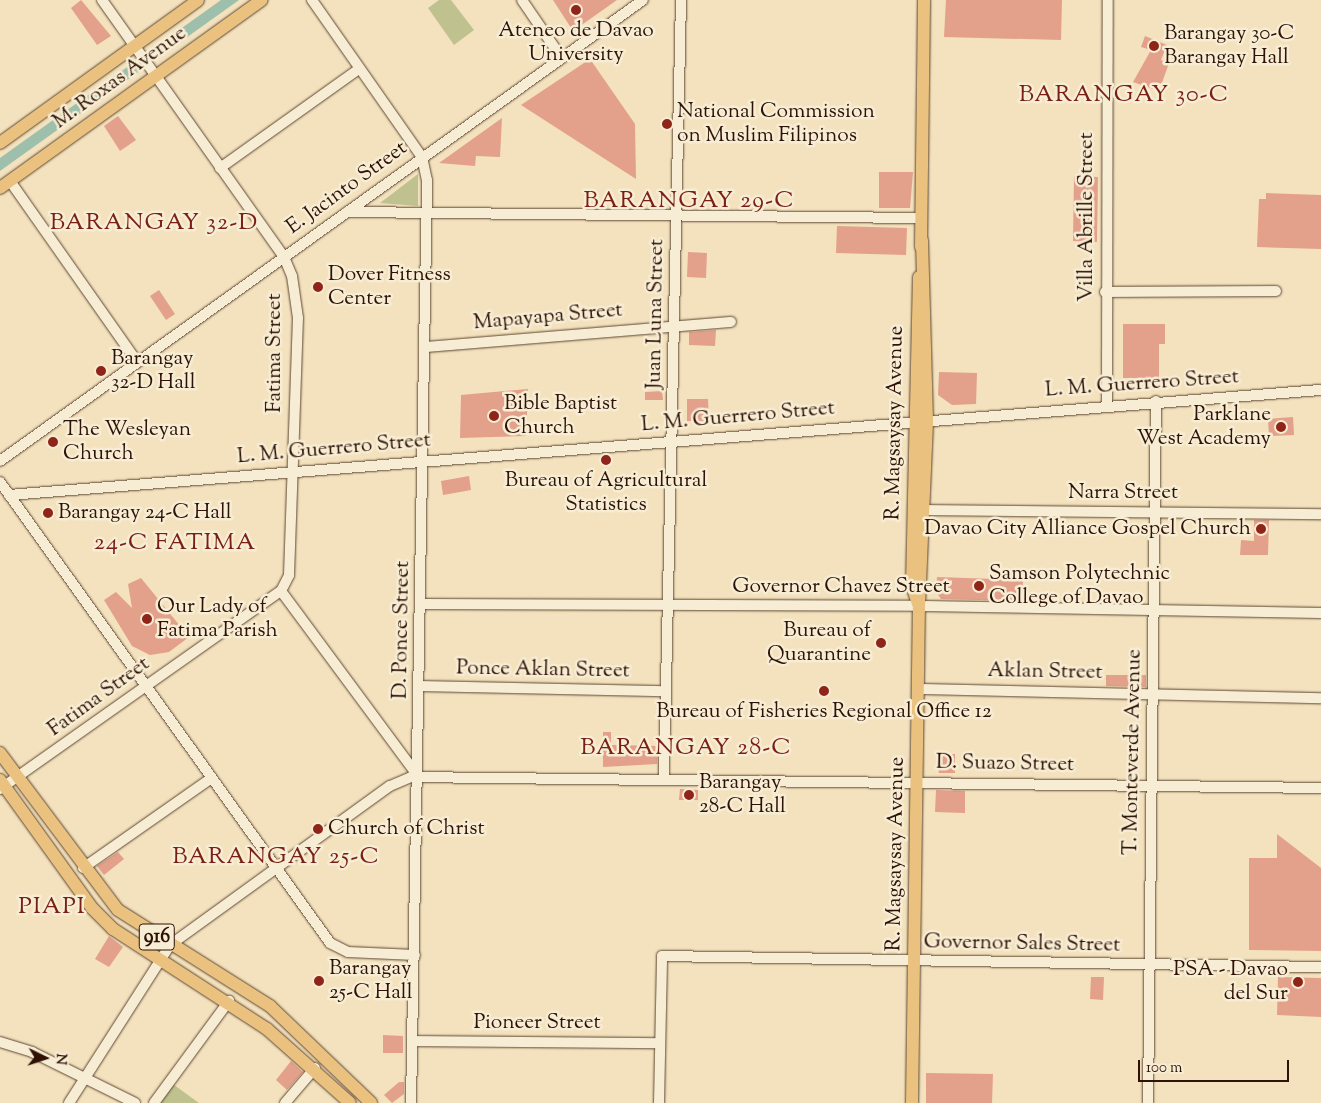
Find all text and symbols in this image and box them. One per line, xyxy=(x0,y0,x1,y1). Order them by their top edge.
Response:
marker: Ateneo de Davao University xyxy=(570,4,582,16)
place label: Ateneo de Davao University xyxy=(498,18,654,68)
street label: M. Roxas Avenue xyxy=(48,21,192,135)
place label: Barangay 30-C Barangay Hall xyxy=(1164,21,1294,71)
marker: Barangay 30-C Barangay Hall xyxy=(1148,40,1160,52)
district label: BARANGAY 30-C xyxy=(1017,82,1231,110)
place label: National Commission on Muslim Filipinos xyxy=(677,99,875,149)
marker: National Commission on Muslim Filipinos xyxy=(661,118,673,130)
street label: Villa Abrille Street xyxy=(1074,132,1100,302)
street label: E. Jacinto Street xyxy=(282,136,412,240)
district label: BARANGAY 29-C xyxy=(582,188,796,216)
district label: BARANGAY 32-D xyxy=(48,210,260,238)
street label: Juan Luna Street xyxy=(642,239,670,389)
place label: Dover Fitness Center xyxy=(328,262,451,312)
marker: Dover Fitness Center xyxy=(312,281,324,293)
street label: Fatima Street xyxy=(262,293,288,413)
street label: Mapayapa Street xyxy=(472,298,624,336)
street label: R. Magsaysay Avenue xyxy=(881,325,909,521)
place label: Barangay 32-D Hall xyxy=(111,346,196,396)
marker: Barangay 32-D Hall xyxy=(95,365,107,377)
street label: L. M. Guerrero Street xyxy=(1044,365,1240,403)
place label: Bible Baptist Church xyxy=(504,391,617,441)
street label: L. M. Guerrero Street xyxy=(640,396,836,438)
place label: Parklane West Academy xyxy=(1136,402,1271,452)
marker: Bible Baptist Church xyxy=(488,410,500,422)
place label: The Wesleyan Church xyxy=(63,417,191,467)
marker: Parklane West Academy xyxy=(1275,421,1287,433)
street label: L. M. Guerrero Street xyxy=(236,428,432,470)
marker: The Wesleyan Church xyxy=(47,436,59,448)
marker: Bureau of Agricultural Statistics xyxy=(600,454,612,466)
place label: Bureau of Agricultural Statistics xyxy=(505,468,707,518)
street label: Narra Street xyxy=(1068,480,1178,506)
place label: Barangay 24-C Hall xyxy=(58,500,232,526)
marker: Barangay 24-C Hall xyxy=(42,507,54,519)
place label: Davao City Alliance Gospel Church xyxy=(924,516,1251,542)
marker: Davao City Alliance Gospel Church xyxy=(1255,523,1267,535)
district label: 24-C FATIMA xyxy=(92,530,258,558)
street label: D. Ponce Street xyxy=(388,561,416,699)
place label: Samson Polytechnic College of Davao xyxy=(989,561,1170,611)
street label: Governor Chavez Street xyxy=(732,574,950,600)
marker: Samson Polytechnic College of Davao xyxy=(973,580,985,592)
place label: Our Lady of Fatima Parish xyxy=(157,594,278,644)
marker: Our Lady of Fatima Parish xyxy=(141,613,153,625)
place label: Bureau of Quarantine xyxy=(767,618,871,668)
marker: Bureau of Quarantine xyxy=(875,637,887,649)
street label: T. Monteverde Avenue xyxy=(1119,649,1147,855)
street label: Fatima Street xyxy=(43,652,155,742)
street label: Ponce Aklan Street xyxy=(456,656,630,684)
street label: Aklan Street xyxy=(987,658,1103,686)
marker: Bureau of Fisheries Regional Office 12 xyxy=(818,685,830,697)
place label: Bureau of Fisheries Regional Office 12 xyxy=(656,699,992,725)
district label: BARANGAY 28-C xyxy=(579,735,793,763)
street label: D. Suazo Street xyxy=(936,750,1074,778)
street label: R. Magsaysay Avenue xyxy=(882,756,910,952)
place label: Barangay 28-C Hall xyxy=(699,770,786,820)
marker: Barangay 28-C Hall xyxy=(683,789,695,801)
place label: Church of Christ xyxy=(328,816,485,842)
marker: Church of Christ xyxy=(312,823,324,835)
district label: BARANGAY 25-C xyxy=(171,844,381,872)
district label: PIAPI xyxy=(18,894,86,922)
road number: 916 xyxy=(138,920,176,954)
street label: Governor Sales Street xyxy=(923,930,1121,958)
place label: Barangay 25-C Hall xyxy=(329,956,413,1006)
place label: PSA - Davao del Sur xyxy=(1173,957,1288,1007)
marker: Barangay 25-C Hall xyxy=(313,975,325,987)
marker: PSA - Davao del Sur xyxy=(1292,976,1304,988)
street label: Pioneer Street xyxy=(473,1010,601,1036)
north arrow xyxy=(20,1033,70,1083)
scale bar xyxy=(1141,1050,1292,1082)
text: N xyxy=(50,1053,70,1065)
text: 100 m xyxy=(1146,1058,1182,1079)

